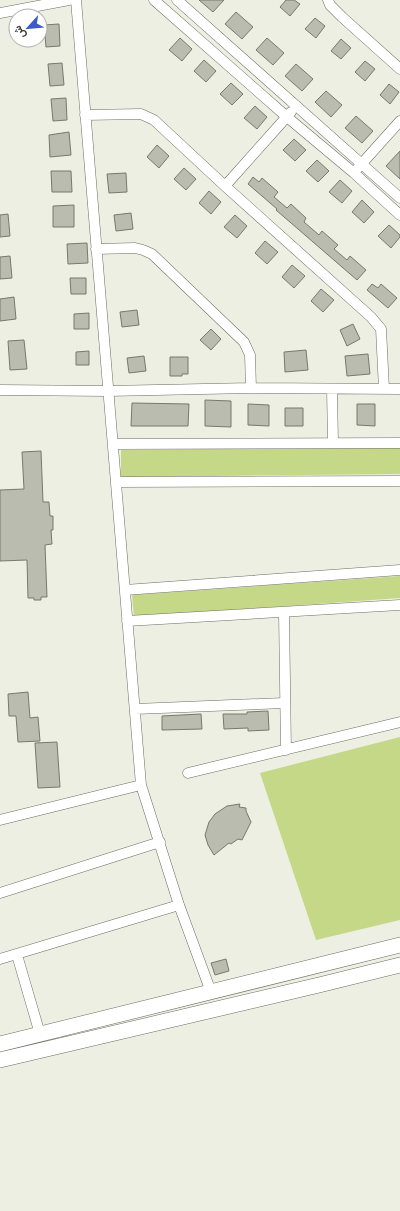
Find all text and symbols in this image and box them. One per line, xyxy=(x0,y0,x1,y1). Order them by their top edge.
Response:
north arrow xyxy=(8,8,48,48)
text: ش xyxy=(10,23,28,42)

